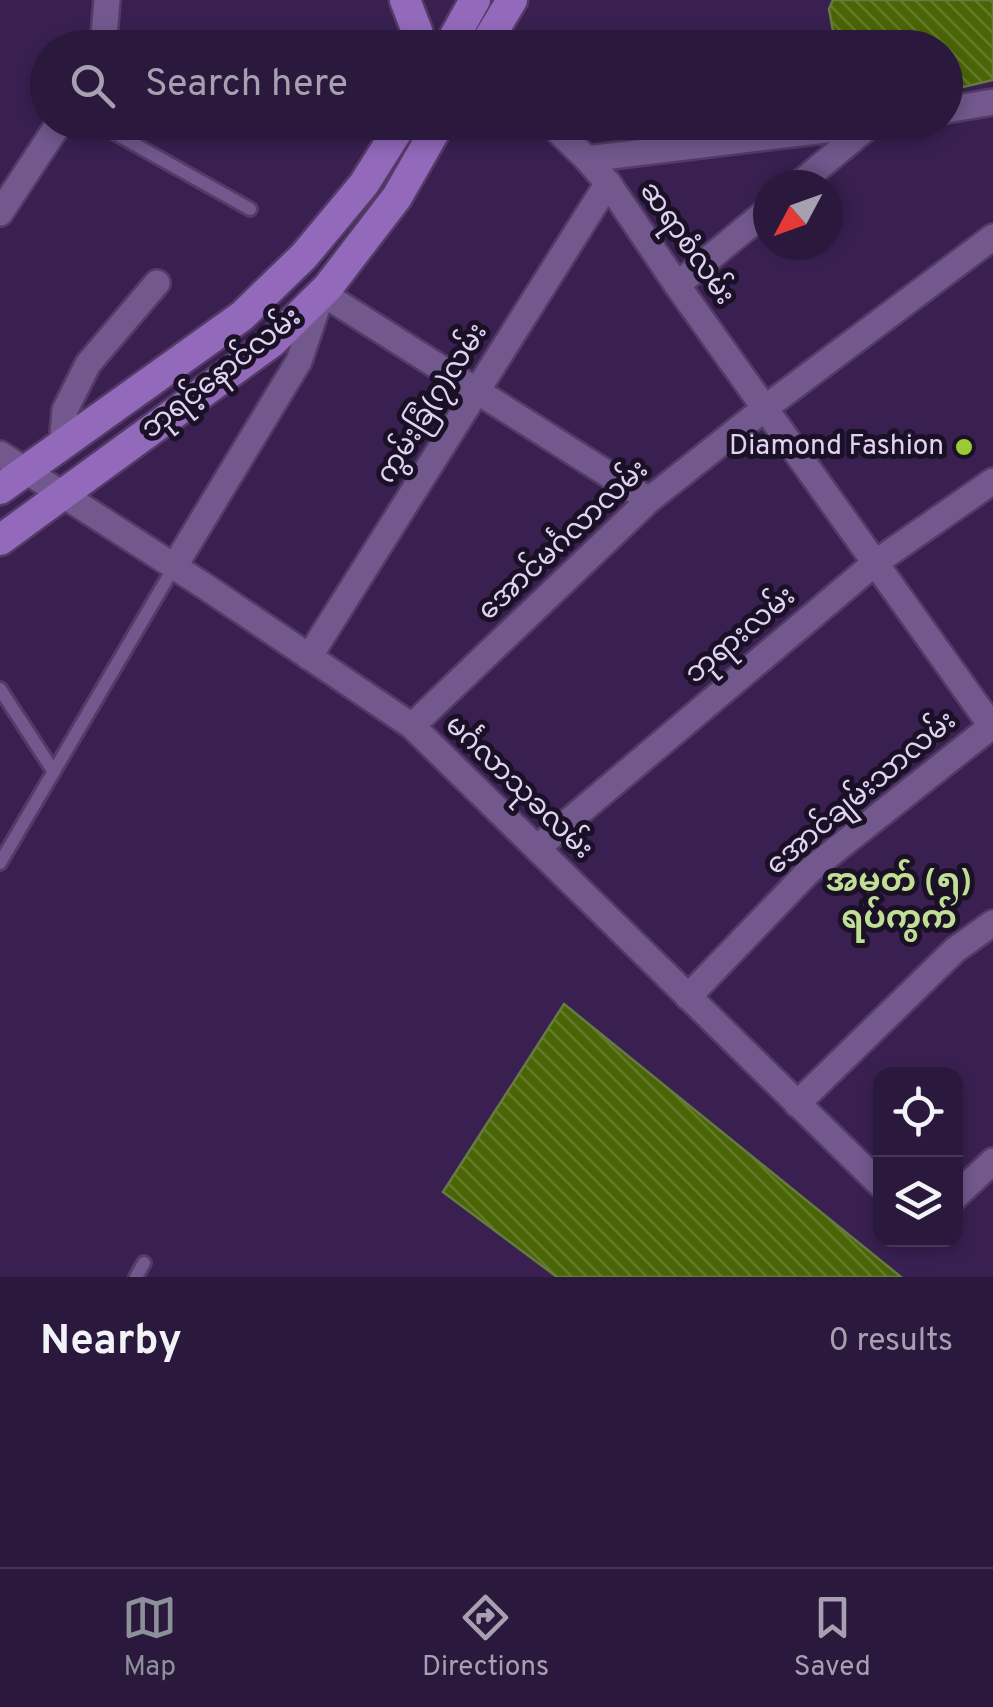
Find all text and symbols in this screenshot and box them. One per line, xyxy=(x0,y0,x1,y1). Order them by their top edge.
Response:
search box xyxy=(30,30,963,140)
icon: search xyxy=(65,58,120,113)
text: Search here xyxy=(145,61,348,110)
north arrow xyxy=(753,170,843,260)
street label: ဆရာစံလမ်း xyxy=(629,174,744,314)
street label: ဘုရင့်နောင်လမ်း xyxy=(133,298,310,449)
street label: ကွမ်းခြံ(၇)လမ်း xyxy=(367,315,498,492)
place label: Diamond Fashion xyxy=(729,429,944,465)
marker: Diamond Fashion xyxy=(953,436,975,458)
street label: အောင်မင်္ဂလာလမ်း xyxy=(469,451,657,629)
street label: ဘုရားလမ်း xyxy=(676,577,805,694)
street label: အောင်ချမ်းသာလမ်း xyxy=(758,702,966,886)
street label: မင်္ဂလာသုခလမ်း xyxy=(435,706,602,869)
district label: အမှတ် (၅) ရပ်ကွက် xyxy=(826,858,972,943)
map controls xyxy=(873,1067,963,1247)
button: locate xyxy=(873,1067,963,1157)
button: layers xyxy=(873,1157,963,1247)
text: Nearby xyxy=(40,1316,182,1369)
text: 0 results xyxy=(828,1322,953,1362)
tab: Map xyxy=(122,1590,177,1686)
tab: Directions xyxy=(422,1590,549,1686)
tab: Saved xyxy=(794,1590,871,1686)

